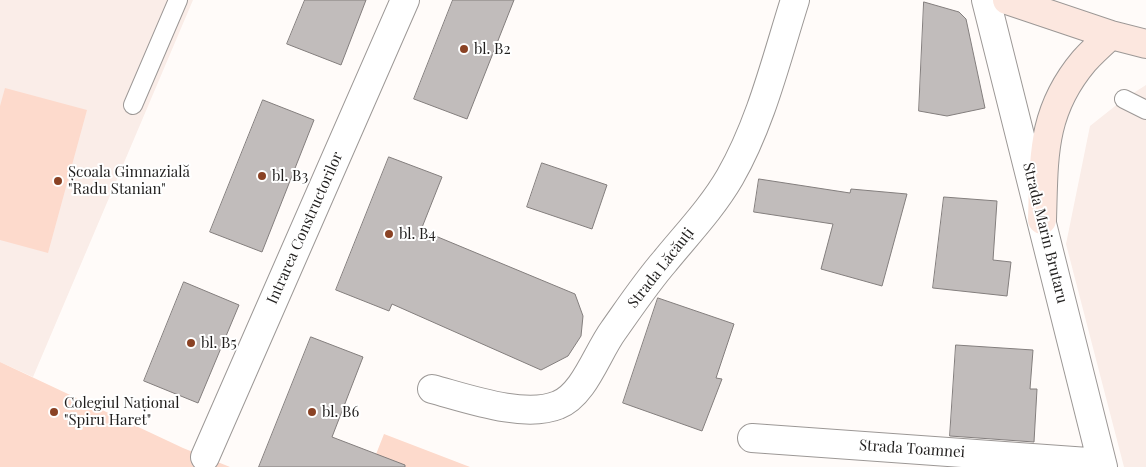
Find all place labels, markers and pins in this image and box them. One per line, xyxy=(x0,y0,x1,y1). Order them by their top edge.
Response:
place label: bl. B2 xyxy=(474,40,511,58)
marker: bl. B2 xyxy=(458,43,470,55)
place label: Școala Gimnazială "Radu Stanian" xyxy=(68,163,190,198)
place label: bl. B3 xyxy=(272,167,308,185)
marker: bl. B3 xyxy=(256,170,268,182)
marker: Școala Gimnazială "Radu Stanian" xyxy=(52,175,64,187)
place label: bl. B4 xyxy=(399,225,436,243)
marker: bl. B4 xyxy=(383,228,395,240)
place label: bl. B5 xyxy=(201,334,237,352)
marker: bl. B5 xyxy=(185,337,197,349)
place label: Colegiul Național "Spiru Haret" xyxy=(64,394,180,429)
place label: bl. B6 xyxy=(322,403,359,421)
marker: Colegiul Național "Spiru Haret" xyxy=(48,406,60,418)
marker: bl. B6 xyxy=(306,406,318,418)

